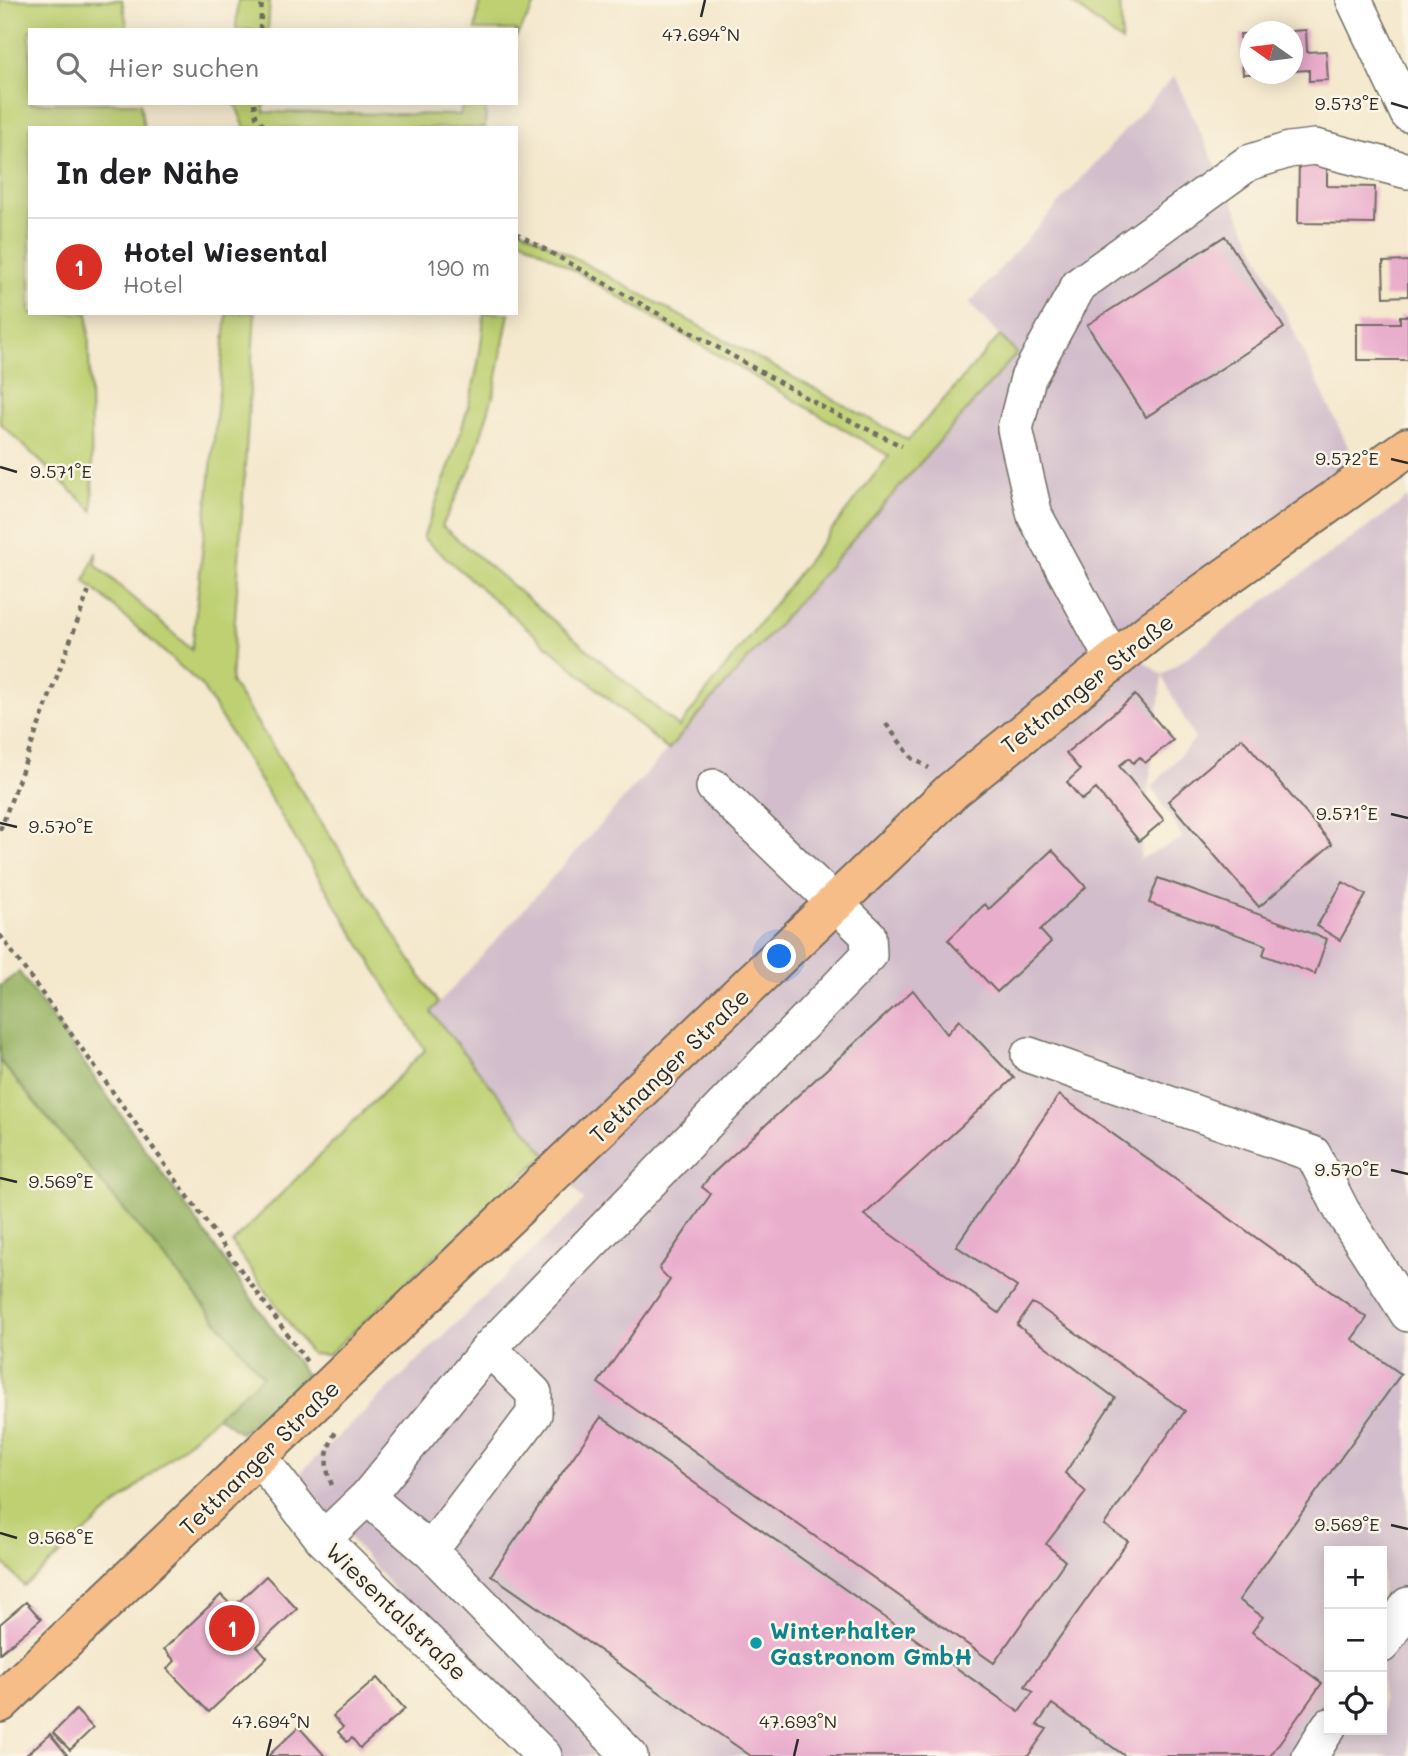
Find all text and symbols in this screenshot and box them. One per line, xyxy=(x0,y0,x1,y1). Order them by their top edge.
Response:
north arrow xyxy=(1240,21,1303,84)
text: 47.694°N xyxy=(662,22,740,46)
search box xyxy=(28,28,518,105)
icon: search xyxy=(52,48,90,86)
text: Hier suchen xyxy=(108,50,259,84)
text: 9.573°E xyxy=(1315,91,1379,115)
text: In der Nähe xyxy=(56,152,239,192)
text: Hotel Wiesental xyxy=(123,235,328,269)
text: 1 xyxy=(74,252,84,282)
text: 190 m xyxy=(426,252,490,282)
text: Hotel xyxy=(123,269,183,299)
text: 9.572°E xyxy=(1315,446,1379,470)
text: 9.571°E xyxy=(30,459,92,483)
street label: Tettnanger Straße xyxy=(994,606,1180,760)
text: 9.571°E xyxy=(1316,801,1378,825)
text: 9.570°E xyxy=(29,814,93,838)
your location xyxy=(762,939,796,973)
street label: Tettnanger Straße xyxy=(583,981,755,1149)
text: 9.570°E xyxy=(1315,1157,1379,1181)
text: 9.569°E xyxy=(28,1169,94,1193)
street label: Tettnanger Straße xyxy=(173,1373,345,1541)
text: 9.569°E xyxy=(1314,1512,1380,1536)
text: 9.568°E xyxy=(28,1525,94,1549)
street label: Wiesentalstraße xyxy=(320,1536,474,1686)
map controls xyxy=(1324,1546,1387,1735)
button: + xyxy=(1324,1546,1387,1609)
pin: 1 xyxy=(209,1602,255,1654)
button: − xyxy=(1324,1609,1387,1672)
place label: Winterhalter Gastronom GmbH xyxy=(770,1615,972,1671)
marker: Winterhalter Gastronom GmbH xyxy=(748,1635,764,1651)
button: locate xyxy=(1324,1672,1387,1735)
text: 47.694°N xyxy=(232,1709,310,1733)
text: 47.693°N xyxy=(759,1709,837,1733)

